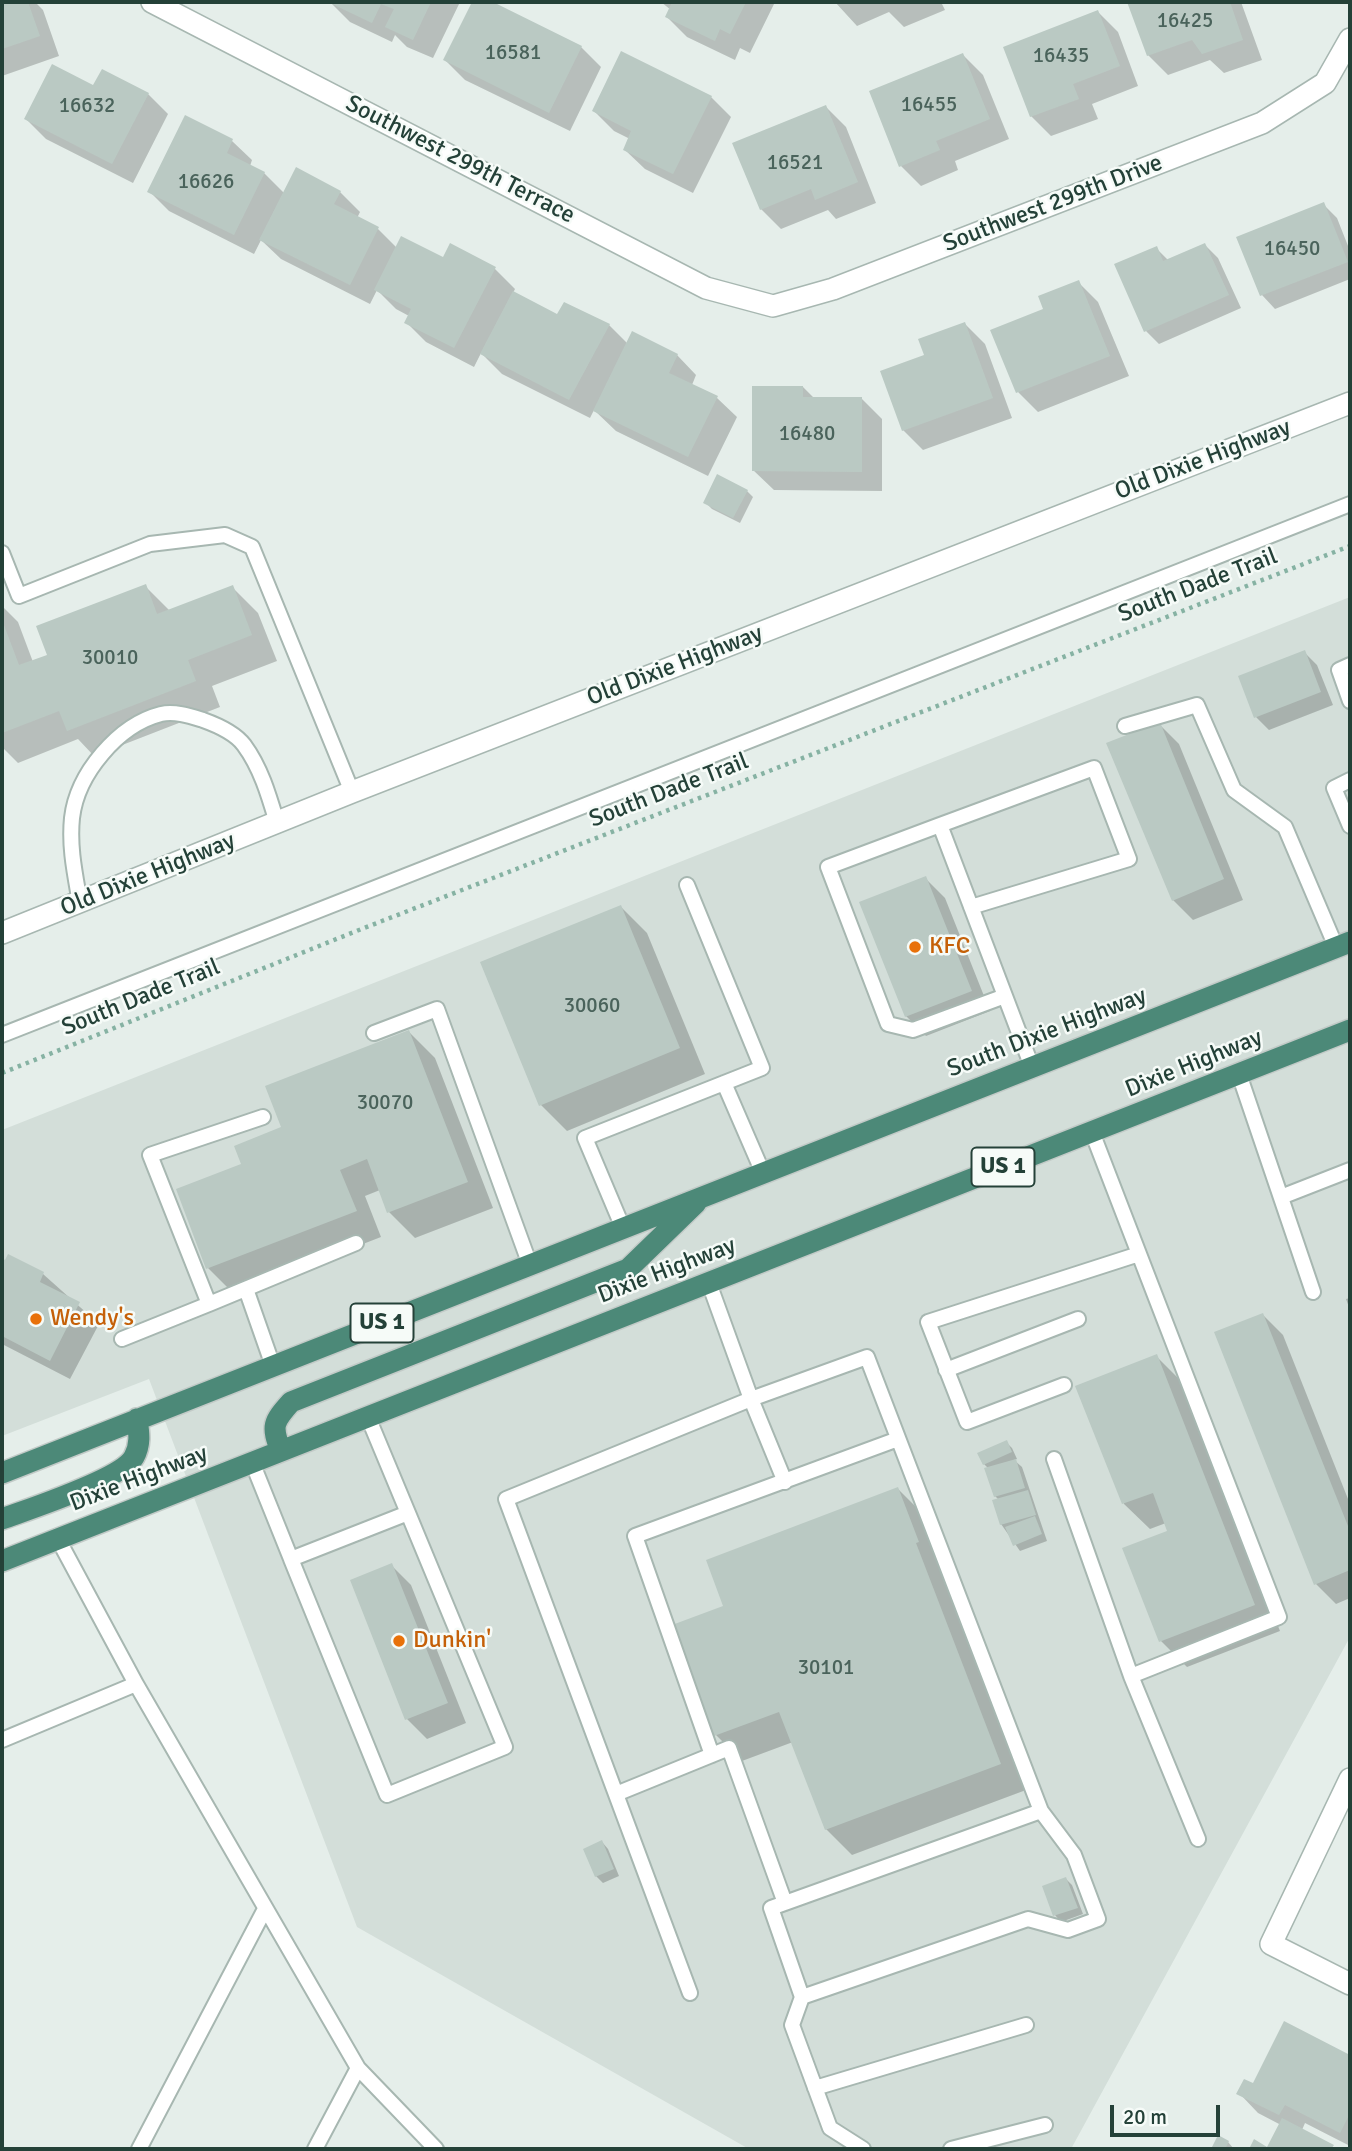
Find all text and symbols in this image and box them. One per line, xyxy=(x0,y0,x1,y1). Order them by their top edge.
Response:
house number: 16425 xyxy=(1157,8,1213,34)
house number: 16581 xyxy=(485,40,541,66)
house number: 16435 xyxy=(1033,43,1089,69)
street label: Southwest 299th Terrace xyxy=(341,90,579,230)
house number: 16455 xyxy=(901,92,957,118)
house number: 16632 xyxy=(59,93,115,119)
street label: Southwest 299th Drive xyxy=(939,149,1167,259)
house number: 16521 xyxy=(767,150,823,176)
house number: 16626 xyxy=(178,169,234,195)
house number: 16450 xyxy=(1264,236,1320,262)
street label: Old Dixie Highway xyxy=(1111,413,1295,507)
house number: 16480 xyxy=(779,421,835,447)
street label: South Dade Trail xyxy=(1114,542,1282,630)
street label: Old Dixie Highway xyxy=(583,619,767,713)
house number: 30010 xyxy=(82,645,138,671)
street label: South Dade Trail xyxy=(585,747,753,835)
street label: Old Dixie Highway xyxy=(56,827,240,923)
place label: KFC xyxy=(929,933,970,961)
marker: KFC xyxy=(907,939,923,955)
street label: South Dade Trail xyxy=(58,953,224,1043)
street label: South Dixie Highway xyxy=(943,982,1151,1084)
house number: 30060 xyxy=(564,993,620,1019)
street label: Dixie Highway xyxy=(1121,1023,1267,1105)
house number: 30070 xyxy=(357,1090,413,1116)
road number: US 1 xyxy=(972,1148,1034,1186)
street label: Dixie Highway xyxy=(594,1232,740,1310)
road number: US 1 xyxy=(350,1304,414,1342)
place label: Wendy's xyxy=(50,1305,134,1333)
marker: Wendy's xyxy=(28,1311,44,1327)
street label: Dixie Highway xyxy=(66,1440,212,1518)
place label: Dunkin' xyxy=(413,1627,491,1655)
marker: Dunkin' xyxy=(391,1633,407,1649)
house number: 30101 xyxy=(798,1655,854,1681)
scale bar xyxy=(1114,2092,1224,2136)
text: 20 m xyxy=(1123,2104,1167,2130)

